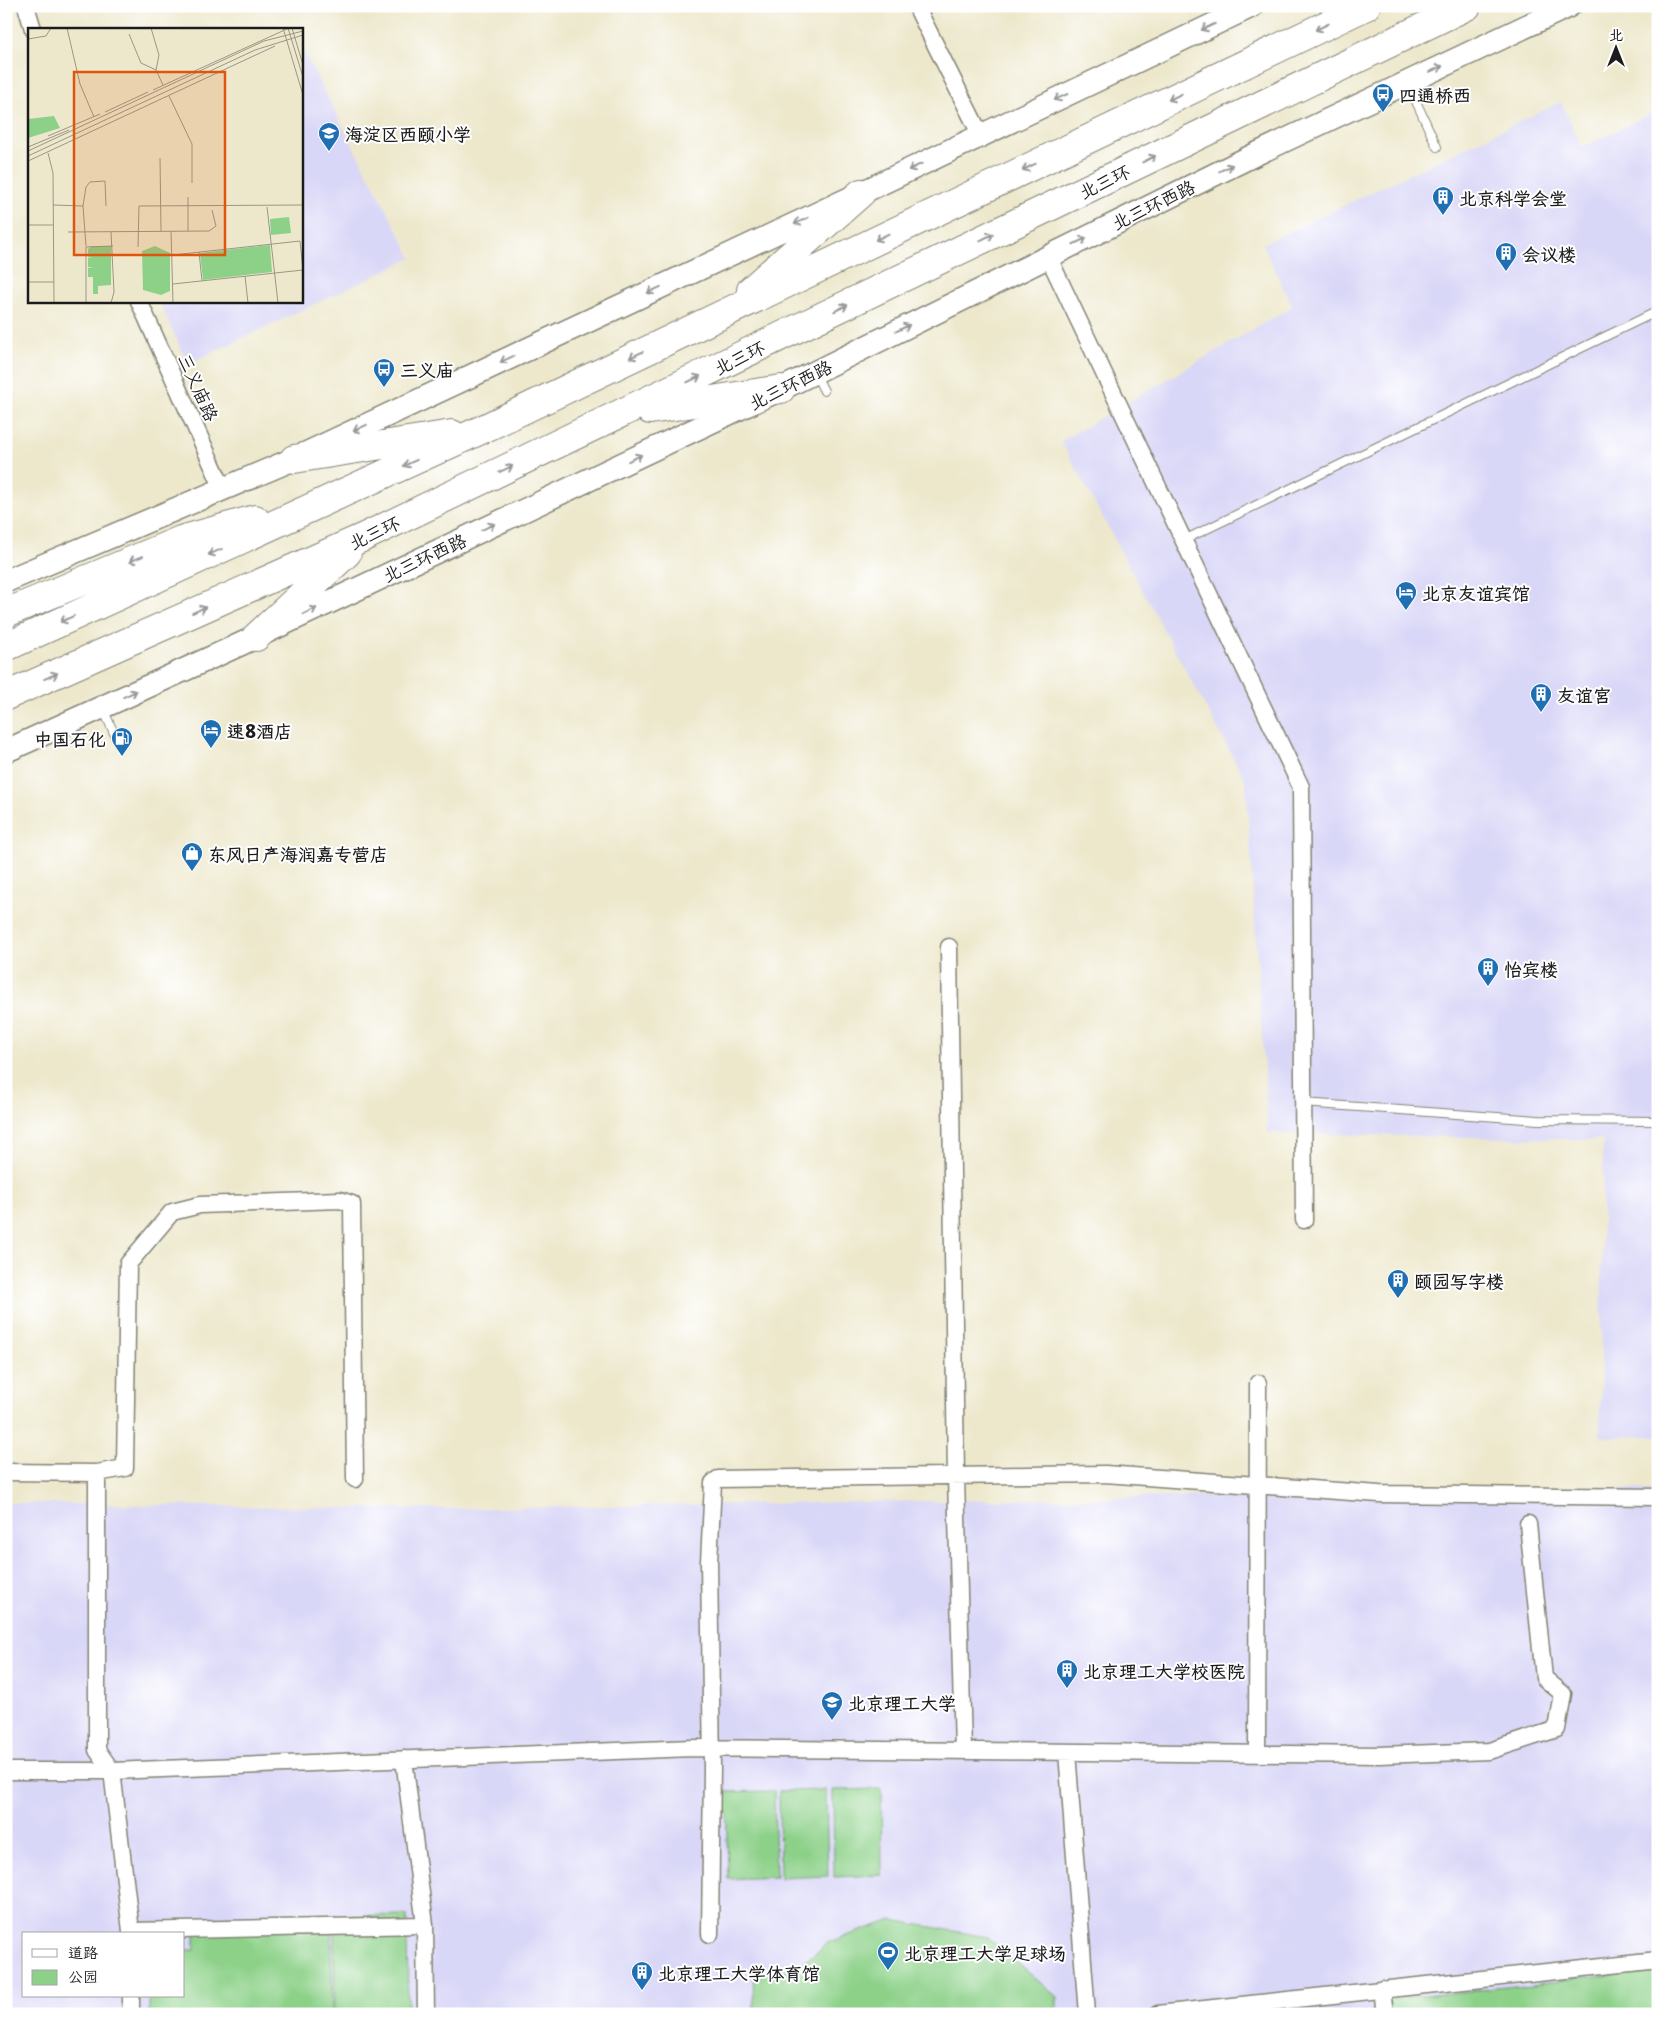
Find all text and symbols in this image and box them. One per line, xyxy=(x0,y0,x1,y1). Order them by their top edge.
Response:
north arrow xyxy=(1592,22,1642,72)
one-way arrow xyxy=(1201,23,1216,32)
one-way arrow xyxy=(1315,23,1330,32)
text: 北 xyxy=(1609,24,1623,45)
inset map xyxy=(28,28,302,302)
one-way arrow xyxy=(1428,64,1443,73)
place label: 四通桥西 xyxy=(1399,81,1471,108)
bus stop icon: 四通桥西 xyxy=(1371,82,1395,113)
one-way arrow xyxy=(1054,93,1069,102)
one-way arrow xyxy=(1168,93,1183,103)
place label: 海淀区西颐小学 xyxy=(345,120,471,147)
school or university icon: 海淀区西颐小学 xyxy=(317,121,341,152)
one-way arrow xyxy=(1141,154,1156,163)
street label: 北三环 xyxy=(1074,157,1134,205)
one-way arrow xyxy=(908,163,923,172)
one-way arrow xyxy=(1022,163,1037,173)
one-way arrow xyxy=(1218,163,1233,173)
street label: 北三环西路 xyxy=(1107,172,1199,236)
place label: 北京科学会堂 xyxy=(1459,184,1567,211)
building icon: 北京科学会堂 xyxy=(1431,185,1455,216)
one-way arrow xyxy=(794,217,809,226)
one-way arrow xyxy=(979,232,994,242)
one-way arrow xyxy=(875,233,890,243)
one-way arrow xyxy=(1072,235,1087,245)
place label: 会议楼 xyxy=(1522,240,1576,267)
building icon: 会议楼 xyxy=(1494,241,1518,272)
one-way arrow xyxy=(647,286,662,295)
one-way arrow xyxy=(833,303,848,312)
one-way arrow xyxy=(895,323,910,332)
street label: 北三环 xyxy=(709,333,769,381)
street label: 三义庙路 xyxy=(172,349,226,425)
one-way arrow xyxy=(629,351,644,361)
street label: 北三环西路 xyxy=(744,352,836,416)
one-way arrow xyxy=(500,355,515,364)
place label: 三义庙 xyxy=(400,356,454,383)
bus stop icon: 三义庙 xyxy=(372,357,396,388)
one-way arrow xyxy=(687,374,702,384)
one-way arrow xyxy=(353,424,368,433)
one-way arrow xyxy=(627,452,642,462)
one-way arrow xyxy=(403,459,418,468)
one-way arrow xyxy=(498,464,513,473)
street label: 北三环 xyxy=(344,508,404,556)
one-way arrow xyxy=(480,522,495,531)
street label: 北三环西路 xyxy=(378,526,470,588)
one-way arrow xyxy=(208,548,223,558)
one-way arrow xyxy=(129,554,144,564)
place label: 北京友谊宾馆 xyxy=(1422,579,1530,606)
hotel icon: 北京友谊宾馆 xyxy=(1394,580,1418,611)
one-way arrow xyxy=(191,605,206,615)
one-way arrow xyxy=(302,606,317,616)
one-way arrow xyxy=(60,615,75,625)
one-way arrow xyxy=(43,671,58,681)
place label: 友谊宫 xyxy=(1557,681,1611,708)
building icon: 友谊宫 xyxy=(1529,682,1553,713)
one-way arrow xyxy=(122,689,137,698)
place label: 速8酒店 xyxy=(227,717,292,744)
hotel icon: 速8酒店 xyxy=(199,718,223,749)
place label: 中国石化 xyxy=(34,725,106,752)
fuel station icon: 中国石化 xyxy=(110,726,134,757)
place label: 东风日产海润嘉专营店 xyxy=(208,840,388,867)
shop icon: 东风日产海润嘉专营店 xyxy=(180,841,204,872)
place label: 怡宾楼 xyxy=(1504,955,1558,982)
building icon: 怡宾楼 xyxy=(1476,956,1500,987)
place label: 颐园写字楼 xyxy=(1414,1267,1504,1294)
building icon: 颐园写字楼 xyxy=(1386,1268,1410,1299)
place label: 北京理工大学校医院 xyxy=(1083,1657,1245,1684)
building icon: 北京理工大学校医院 xyxy=(1055,1658,1079,1689)
place label: 北京理工大学 xyxy=(848,1689,956,1716)
school or university icon: 北京理工大学 xyxy=(820,1690,844,1721)
legend xyxy=(22,1932,185,1998)
place label: 北京理工大学足球场 xyxy=(904,1939,1066,1966)
text: 道路 xyxy=(68,1940,98,1963)
sports icon: 北京理工大学足球场 xyxy=(876,1940,900,1971)
place label: 北京理工大学体育馆 xyxy=(658,1959,820,1986)
building icon: 北京理工大学体育馆 xyxy=(630,1960,654,1991)
text: 公园 xyxy=(68,1964,98,1987)

